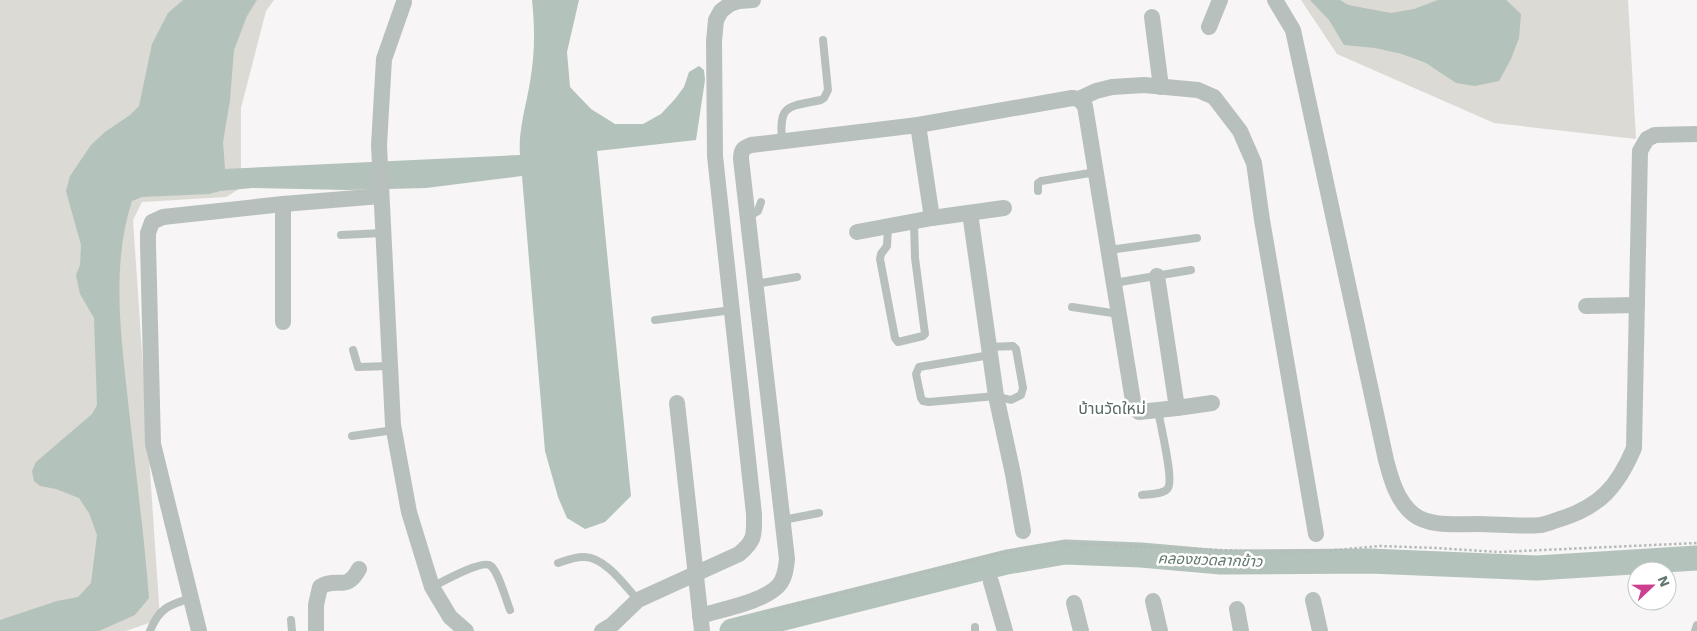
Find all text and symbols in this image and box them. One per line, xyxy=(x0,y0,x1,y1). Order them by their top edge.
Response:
district label: บ้านวัดใหม่ xyxy=(1078,399,1146,418)
water label: คลองชวดลากข้าว xyxy=(1157,549,1263,571)
north arrow xyxy=(1627,561,1677,611)
text: N xyxy=(1655,573,1673,589)

